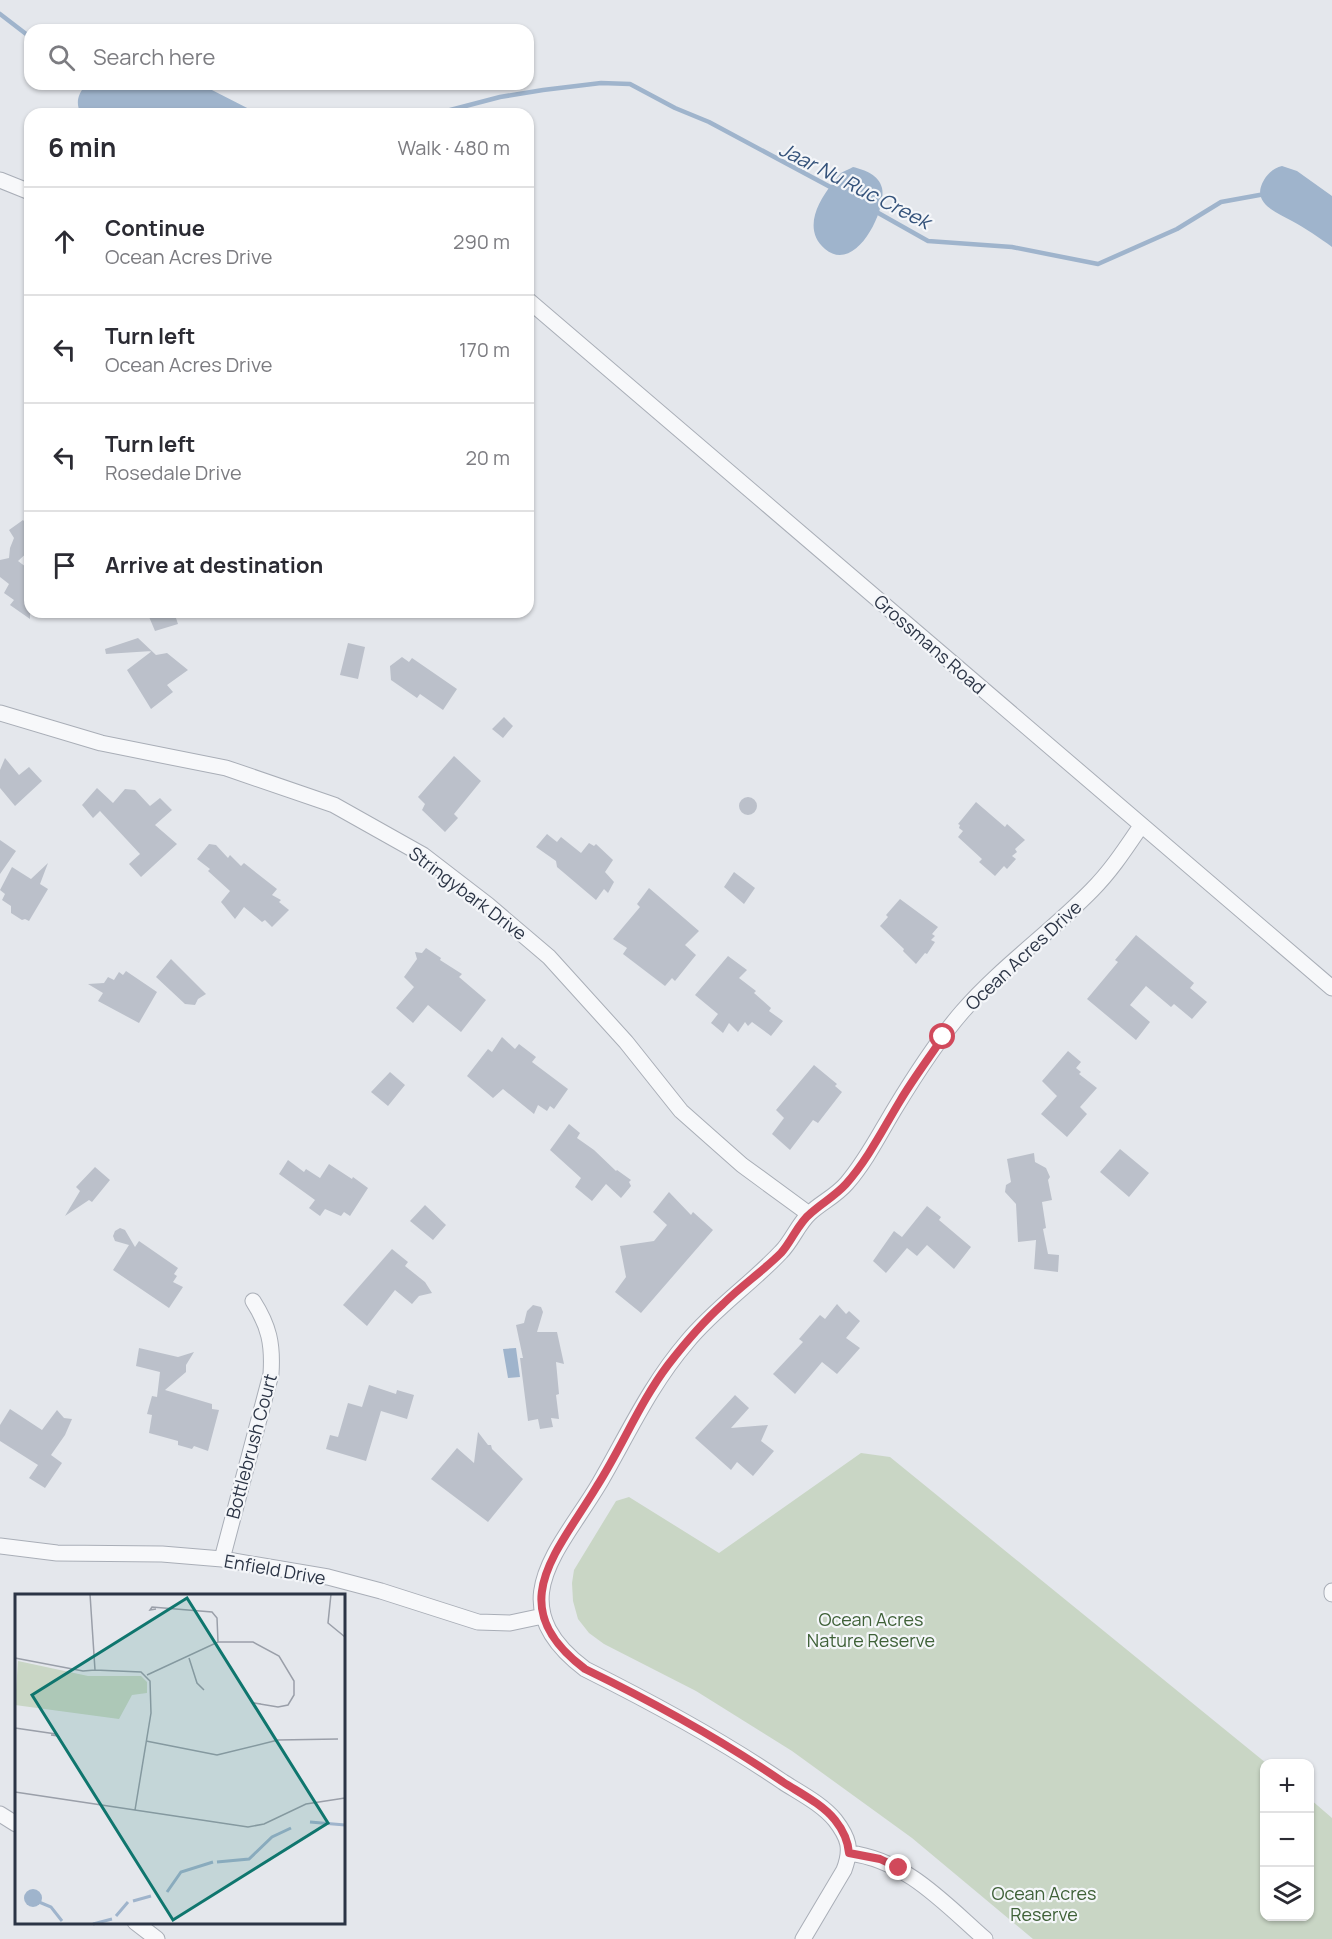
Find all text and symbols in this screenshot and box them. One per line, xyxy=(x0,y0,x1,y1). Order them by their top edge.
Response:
search box xyxy=(24,24,534,90)
icon: search xyxy=(45,41,78,74)
text: Search here xyxy=(93,42,215,72)
text: 6 min xyxy=(48,129,116,165)
text: Walk · 480 m xyxy=(397,134,510,161)
water label: Jaar Nu Ruc Creek xyxy=(775,135,938,236)
text: Continue xyxy=(105,213,205,243)
icon: ahead xyxy=(48,225,81,258)
text: 290 m xyxy=(453,228,510,255)
text: Ocean Acres Drive xyxy=(105,243,272,270)
text: Turn left xyxy=(105,321,195,351)
icon: left xyxy=(48,333,81,366)
text: 170 m xyxy=(459,336,510,363)
text: Ocean Acres Drive xyxy=(105,351,272,378)
text: Turn left xyxy=(105,429,195,459)
icon: left xyxy=(48,441,81,474)
text: 20 m xyxy=(465,444,510,471)
text: Rosedale Drive xyxy=(105,459,242,486)
icon: arrive xyxy=(48,549,81,582)
text: Arrive at destination xyxy=(105,550,323,580)
street label: Grossmans Road xyxy=(869,589,991,699)
street label: Stringybark Drive xyxy=(404,841,532,945)
street label: Ocean Acres Drive xyxy=(960,895,1086,1015)
route start xyxy=(929,1023,955,1049)
street label: Bottlebrush Court xyxy=(220,1371,282,1521)
street label: Enfield Drive xyxy=(222,1548,328,1590)
inset map xyxy=(15,1594,345,1924)
park label: Ocean Acres Nature Reserve xyxy=(807,1607,935,1652)
map controls xyxy=(1260,1759,1314,1921)
button: + xyxy=(1260,1759,1314,1813)
button: − xyxy=(1260,1813,1314,1867)
route end xyxy=(885,1854,911,1880)
button: layers xyxy=(1260,1867,1314,1921)
park label: Ocean Acres Reserve xyxy=(992,1881,1097,1926)

